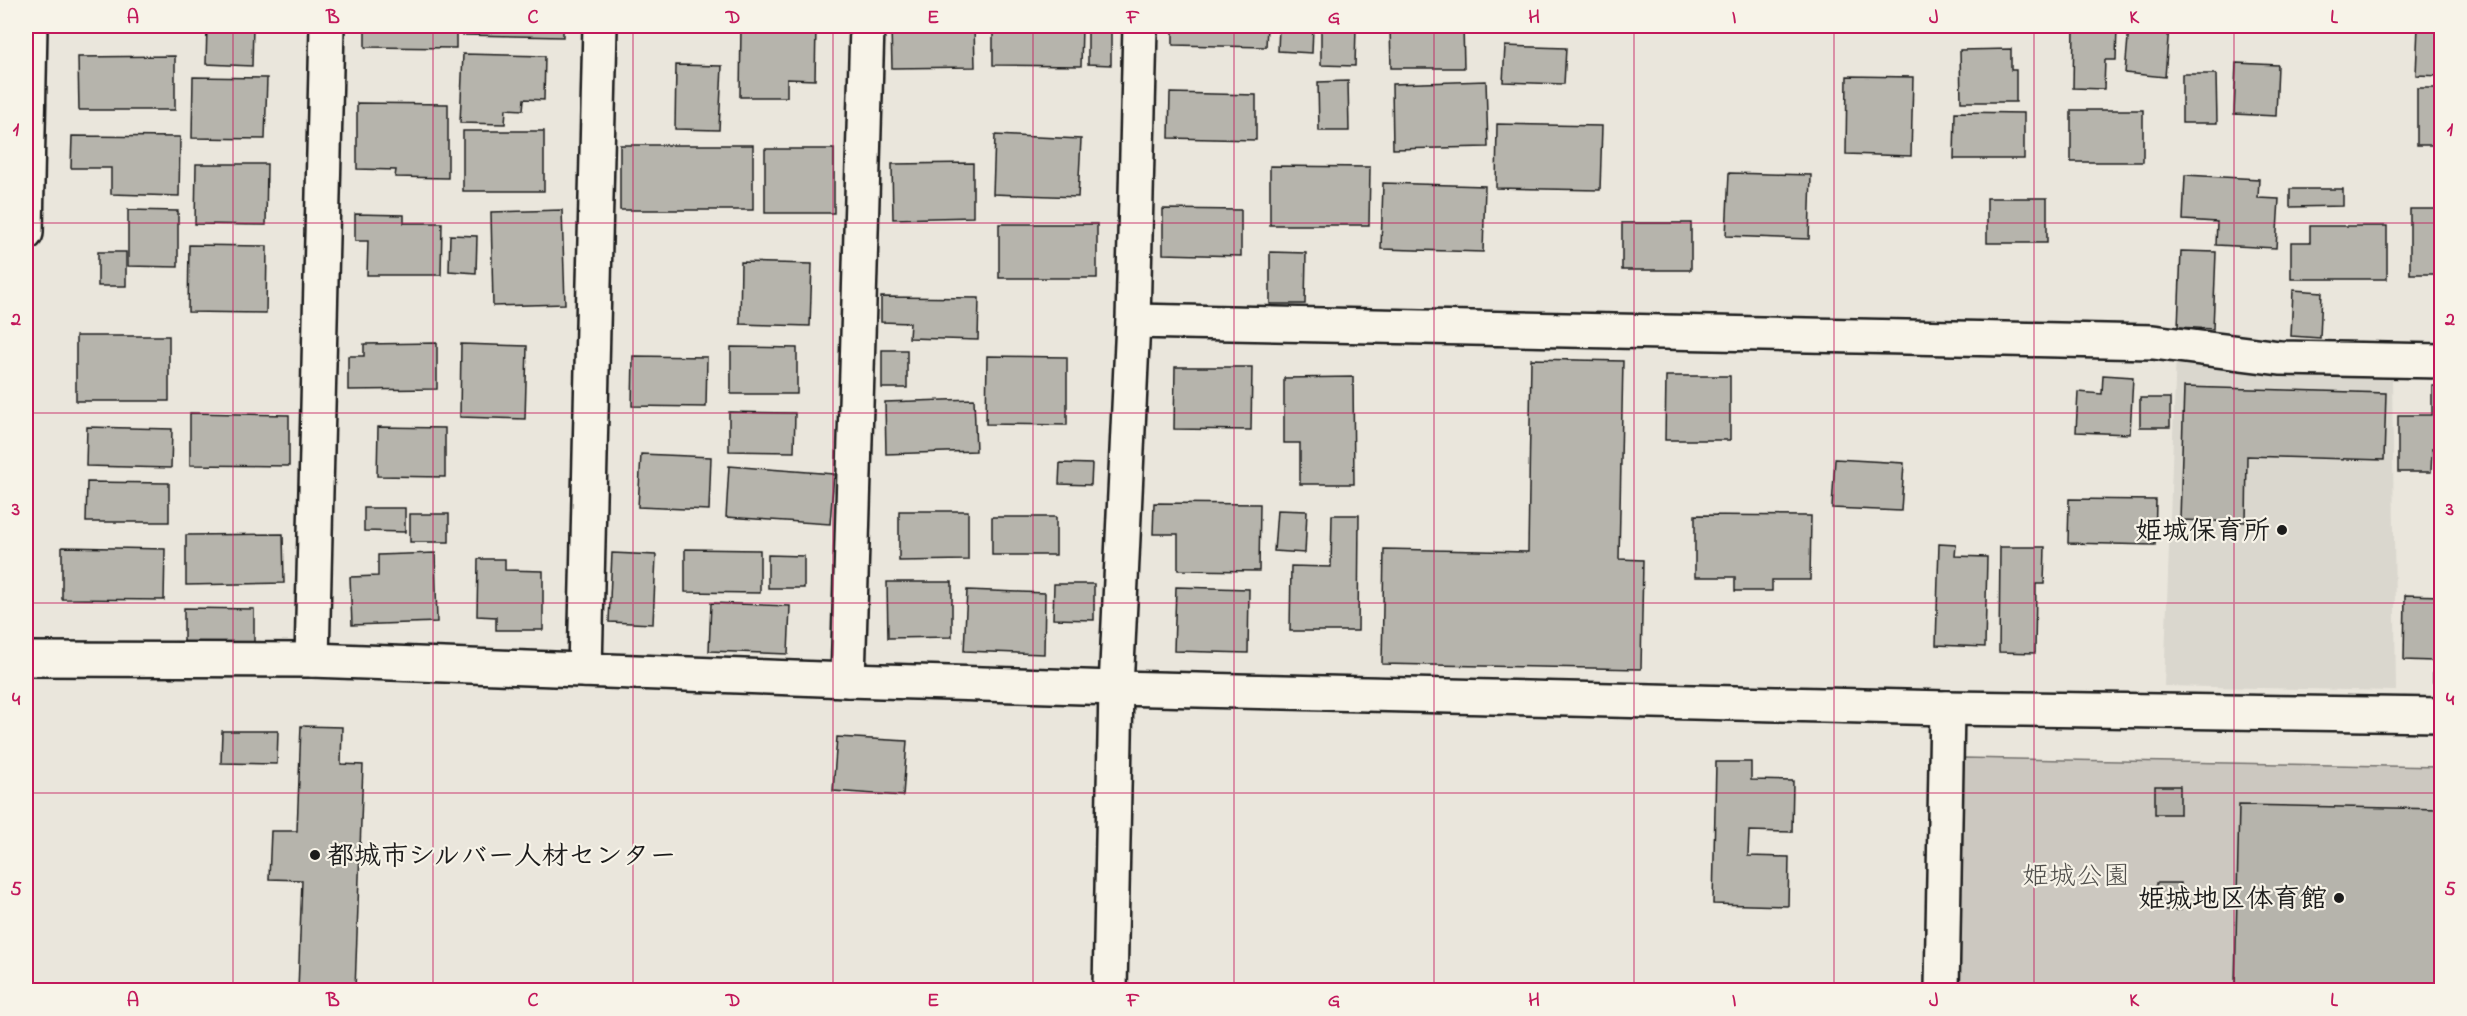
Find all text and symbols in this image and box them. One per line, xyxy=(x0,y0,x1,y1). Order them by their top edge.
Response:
text: A xyxy=(127,4,139,33)
text: B xyxy=(325,4,340,33)
text: C xyxy=(528,4,539,33)
text: D xyxy=(725,4,740,33)
text: E xyxy=(927,4,939,33)
text: F xyxy=(1126,4,1140,33)
text: G xyxy=(1328,4,1341,33)
text: H xyxy=(1528,4,1540,33)
text: I xyxy=(1732,4,1737,33)
text: J xyxy=(1929,4,1939,33)
text: K xyxy=(2129,4,2140,33)
text: L xyxy=(2330,4,2338,33)
text: 1 xyxy=(13,116,20,145)
text: 1 xyxy=(2447,116,2454,145)
text: 2 xyxy=(10,306,21,335)
text: 2 xyxy=(2444,306,2455,335)
text: 3 xyxy=(11,496,20,525)
text: 3 xyxy=(2445,496,2454,525)
place label: 姫城保育所 xyxy=(2135,513,2270,552)
marker: 姫城保育所 xyxy=(2275,523,2289,537)
text: 4 xyxy=(12,686,21,715)
text: 4 xyxy=(2446,686,2455,715)
place label: 都城市シルバー人材センター xyxy=(327,838,676,877)
marker: 都城市シルバー人材センター xyxy=(308,848,322,862)
park label: 姫城公園 xyxy=(2022,858,2130,897)
text: 5 xyxy=(10,876,22,905)
text: 5 xyxy=(2444,876,2456,905)
place label: 姫城地区体育館 xyxy=(2138,881,2327,920)
marker: 姫城地区体育館 xyxy=(2332,891,2346,905)
text: A xyxy=(127,987,139,1016)
text: B xyxy=(325,987,340,1016)
text: C xyxy=(528,987,539,1016)
text: D xyxy=(725,987,740,1016)
text: E xyxy=(927,987,939,1016)
text: F xyxy=(1126,987,1140,1016)
text: G xyxy=(1328,987,1341,1016)
text: H xyxy=(1528,987,1540,1016)
text: I xyxy=(1732,987,1737,1016)
text: J xyxy=(1929,987,1939,1016)
text: K xyxy=(2129,987,2140,1016)
text: L xyxy=(2330,987,2338,1016)

